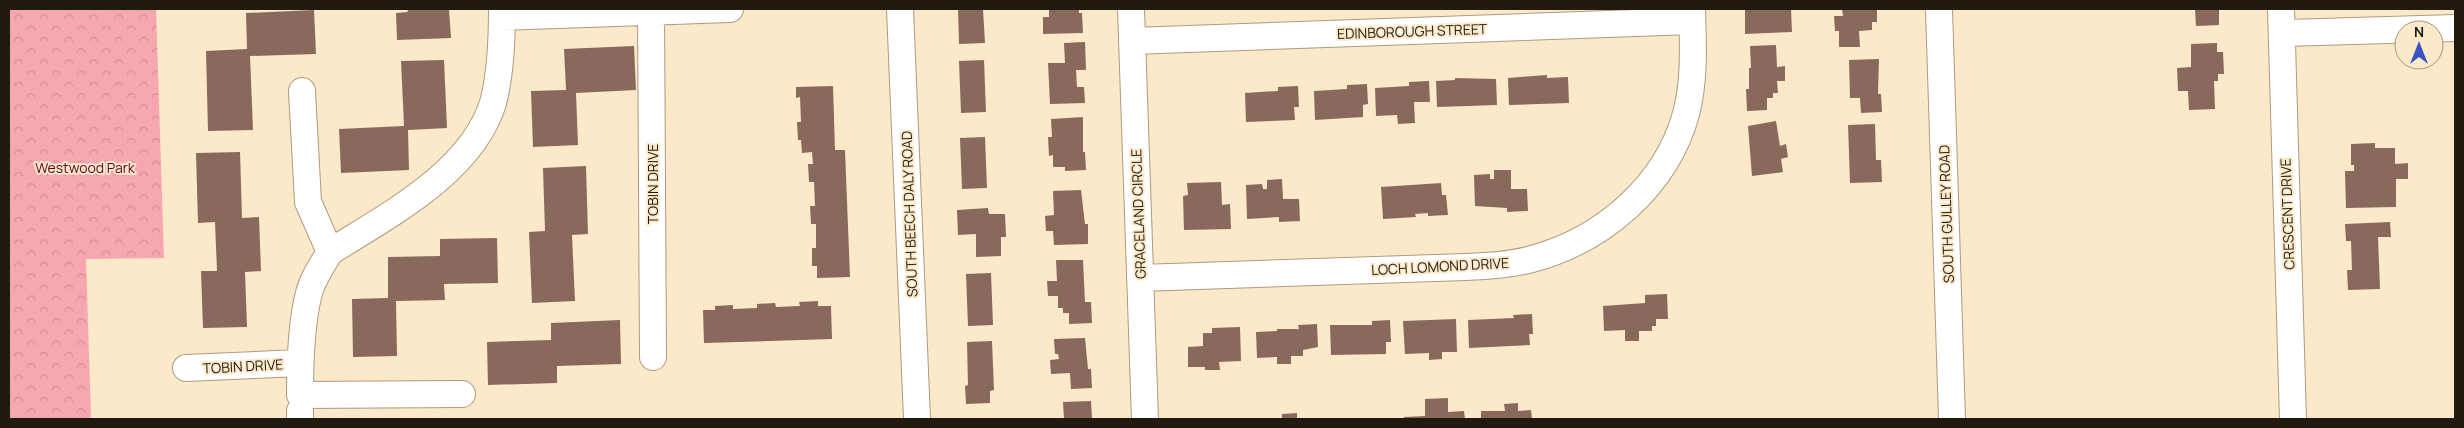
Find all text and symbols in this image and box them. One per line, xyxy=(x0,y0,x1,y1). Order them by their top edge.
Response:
street label: EDINBOROUGH STREET xyxy=(1337,19,1488,43)
north arrow xyxy=(2394,20,2444,70)
text: N xyxy=(2414,22,2424,41)
street label: SOUTH BEECH DALY ROAD xyxy=(897,130,921,298)
street label: TOBIN DRIVE xyxy=(643,144,662,224)
street label: SOUTH GULLEY ROAD xyxy=(1934,145,1958,283)
street label: GRACELAND CIRCLE xyxy=(1126,149,1150,279)
park label: Westwood Park xyxy=(35,158,136,177)
street label: CRESCENT DRIVE xyxy=(2276,158,2298,270)
street label: LOCH LOMOND DRIVE xyxy=(1371,253,1509,279)
street label: TOBIN DRIVE xyxy=(202,354,284,378)

